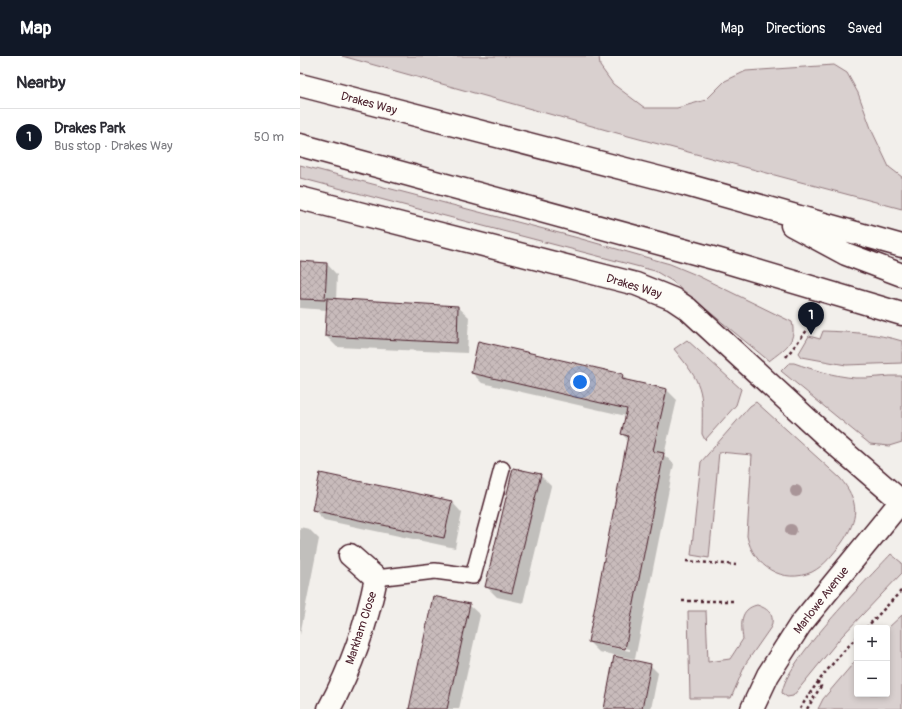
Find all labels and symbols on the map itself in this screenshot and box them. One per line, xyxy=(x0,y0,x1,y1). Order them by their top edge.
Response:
street label: Drakes Way xyxy=(339,89,398,118)
street label: Drakes Way xyxy=(604,271,663,302)
pin: 1 xyxy=(798,302,824,335)
your location xyxy=(570,372,590,392)
street label: Marlowe Avenue xyxy=(790,564,852,637)
street label: Markham Close xyxy=(343,590,380,667)

